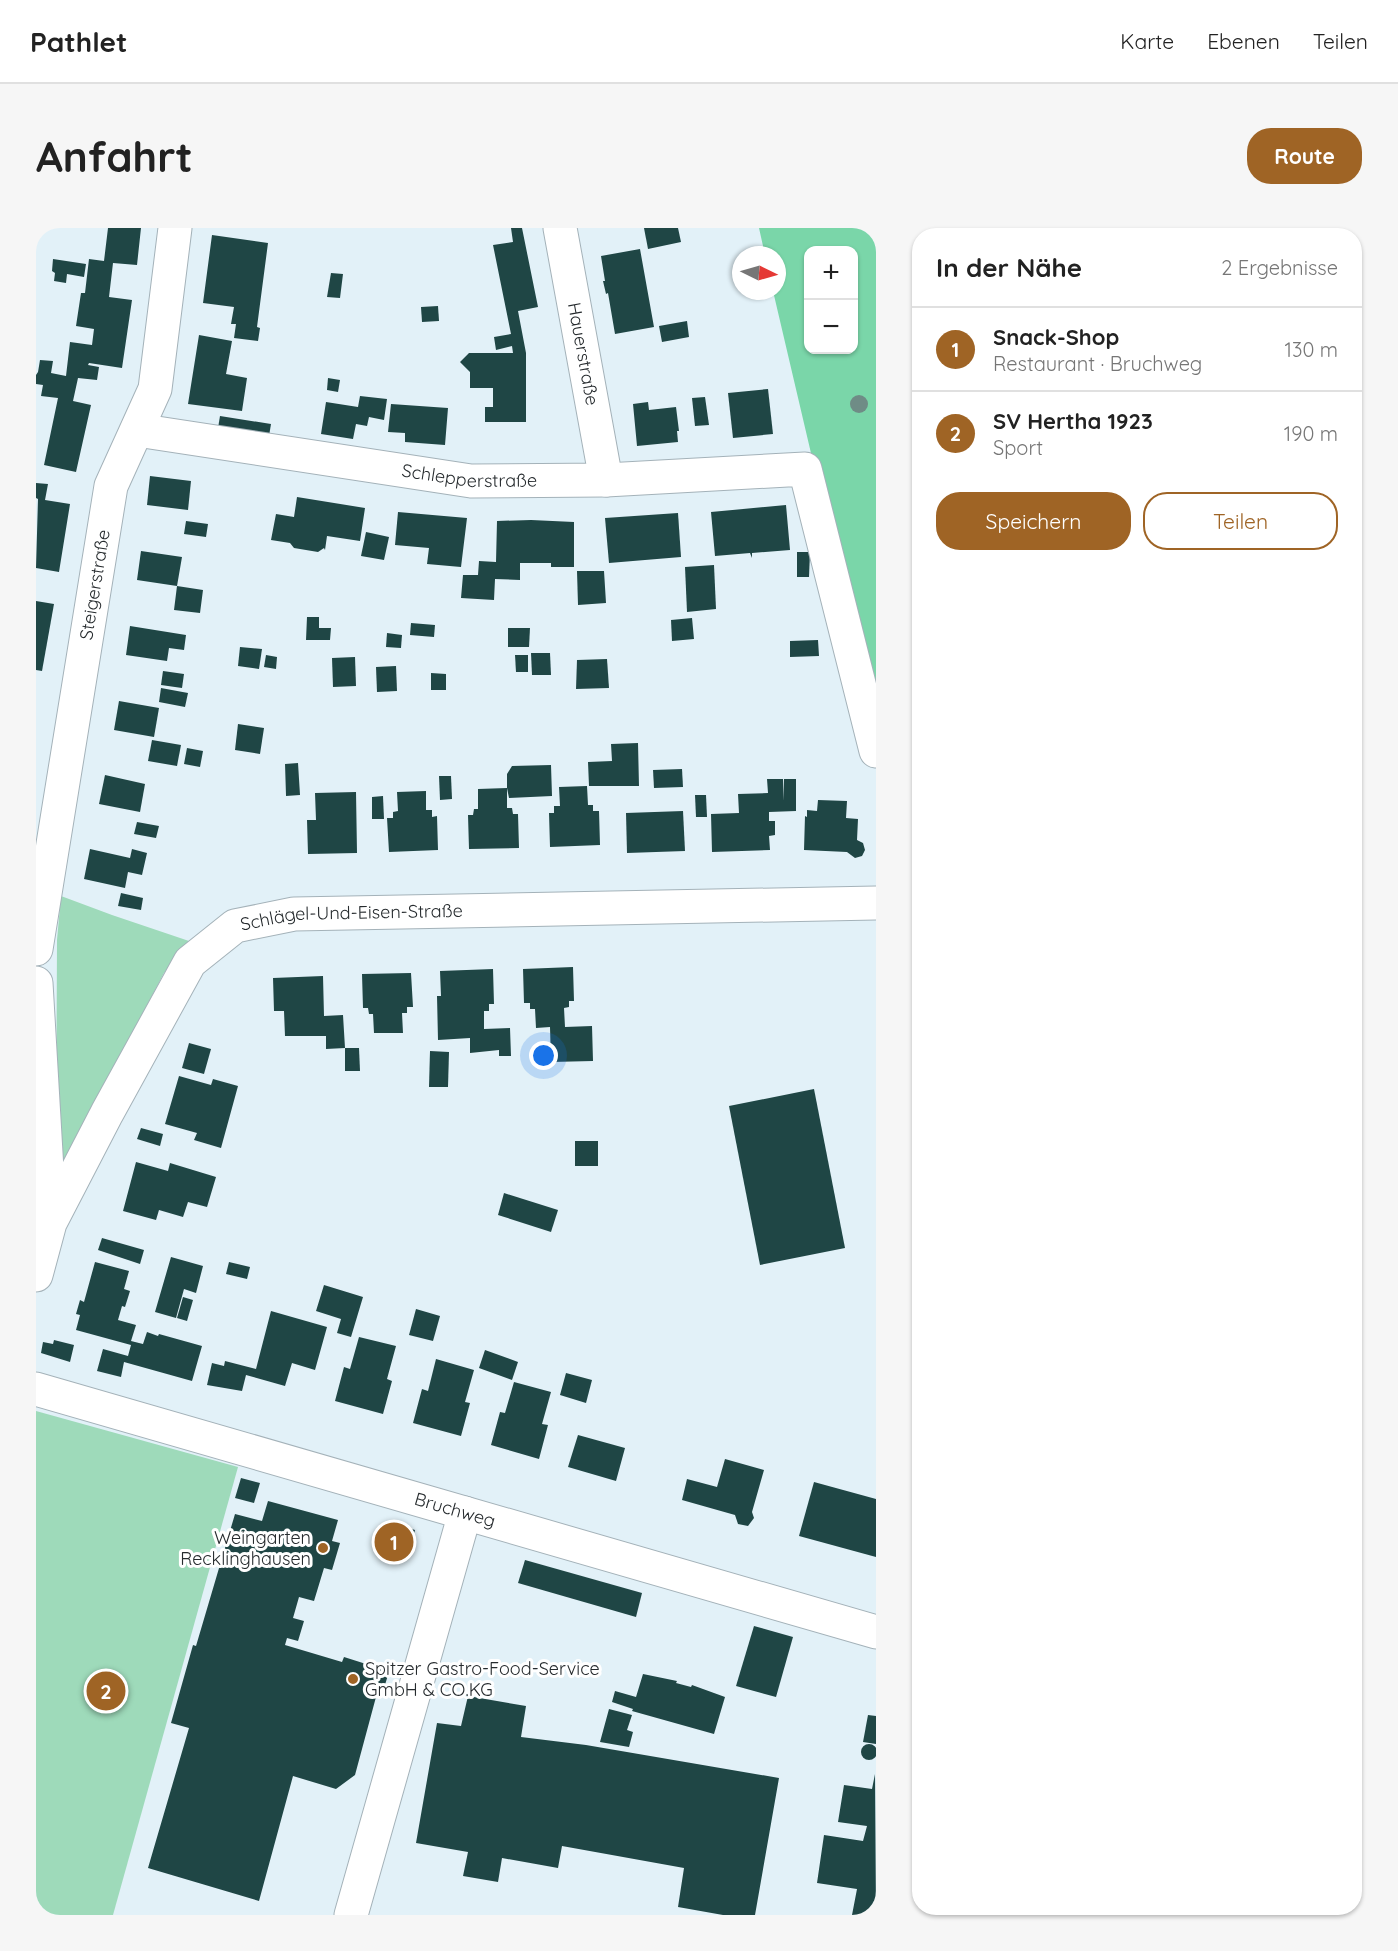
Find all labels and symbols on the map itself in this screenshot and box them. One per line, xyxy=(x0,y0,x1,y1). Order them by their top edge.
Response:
north arrow xyxy=(732,246,786,300)
street label: Hauerstraße xyxy=(563,300,604,407)
street label: Schlepperstraße xyxy=(400,459,537,492)
street label: Steigerstraße xyxy=(74,528,115,642)
street label: Schlägel-Und-Eisen-Straße xyxy=(238,899,463,936)
your location xyxy=(529,1041,558,1070)
street label: Bruchweg xyxy=(412,1487,498,1532)
pin: 1 xyxy=(374,1520,414,1564)
place label: Weingarten Recklinghausen xyxy=(180,1526,311,1570)
marker: Weingarten Recklinghausen xyxy=(316,1541,330,1555)
place label: Spitzer Gastro-Food-Service GmbH & CO.KG xyxy=(365,1657,600,1701)
pin: 2 xyxy=(86,1668,126,1714)
marker: Spitzer Gastro-Food-Service GmbH & CO.KG xyxy=(346,1672,360,1686)

